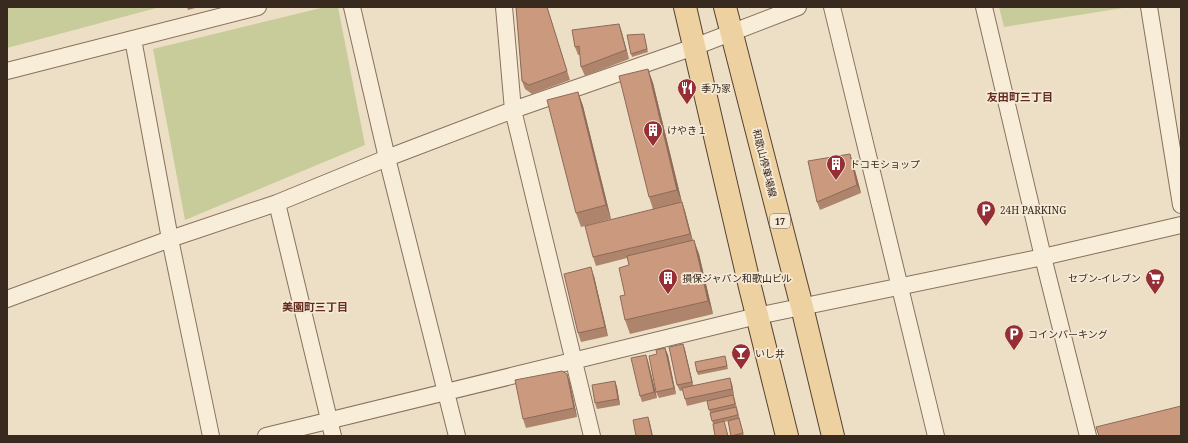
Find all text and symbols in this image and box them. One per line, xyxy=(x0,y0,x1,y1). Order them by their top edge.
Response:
restaurant icon: 季乃家 xyxy=(676,77,698,105)
place label: 季乃家 xyxy=(701,81,731,95)
district label: 友田町三丁目 xyxy=(987,89,1053,104)
building icon: けやき１ xyxy=(642,119,664,147)
place label: けやき１ xyxy=(667,123,707,137)
street label: 和歌山停車場線 xyxy=(750,127,780,199)
building icon: ドコモショップ xyxy=(825,153,847,181)
place label: ドコモショップ xyxy=(850,157,920,171)
parking icon: 24H PARKING xyxy=(975,199,997,227)
place label: 24H PARKING xyxy=(1000,203,1066,217)
road number: 17 xyxy=(770,214,790,228)
building icon: 損保ジャパン和歌山ビル xyxy=(657,267,679,295)
supermarket icon: セブン-イレブン xyxy=(1144,267,1166,295)
place label: 損保ジャパン和歌山ビル xyxy=(682,271,792,285)
place label: セブン-イレブン xyxy=(1068,271,1141,285)
district label: 美園町三丁目 xyxy=(282,299,348,314)
parking icon: コインパーキング xyxy=(1003,323,1025,351)
place label: コインパーキング xyxy=(1028,327,1108,341)
bar icon: いし井 xyxy=(730,342,752,370)
place label: いし井 xyxy=(755,346,785,360)

